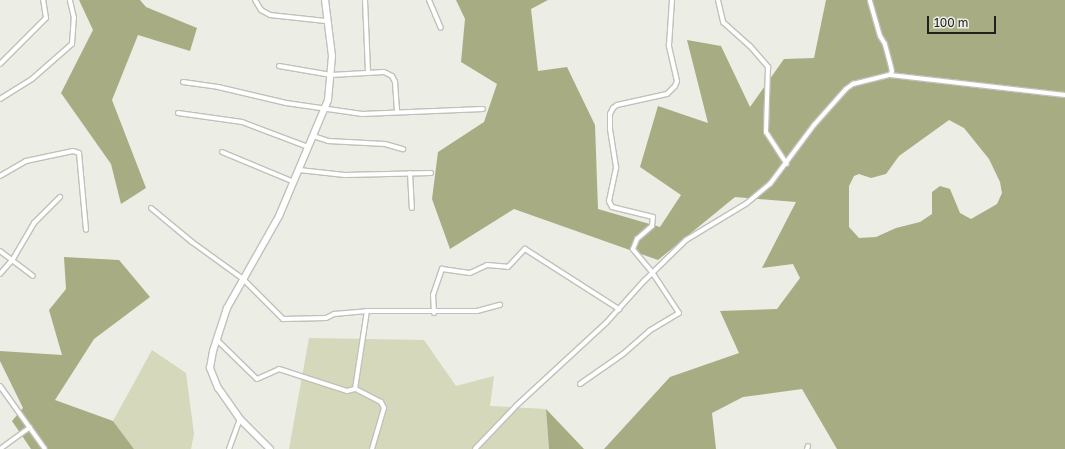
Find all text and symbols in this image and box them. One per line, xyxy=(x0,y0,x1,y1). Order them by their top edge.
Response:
scale bar xyxy=(929,8,998,34)
text: 100 m xyxy=(934,15,968,30)

